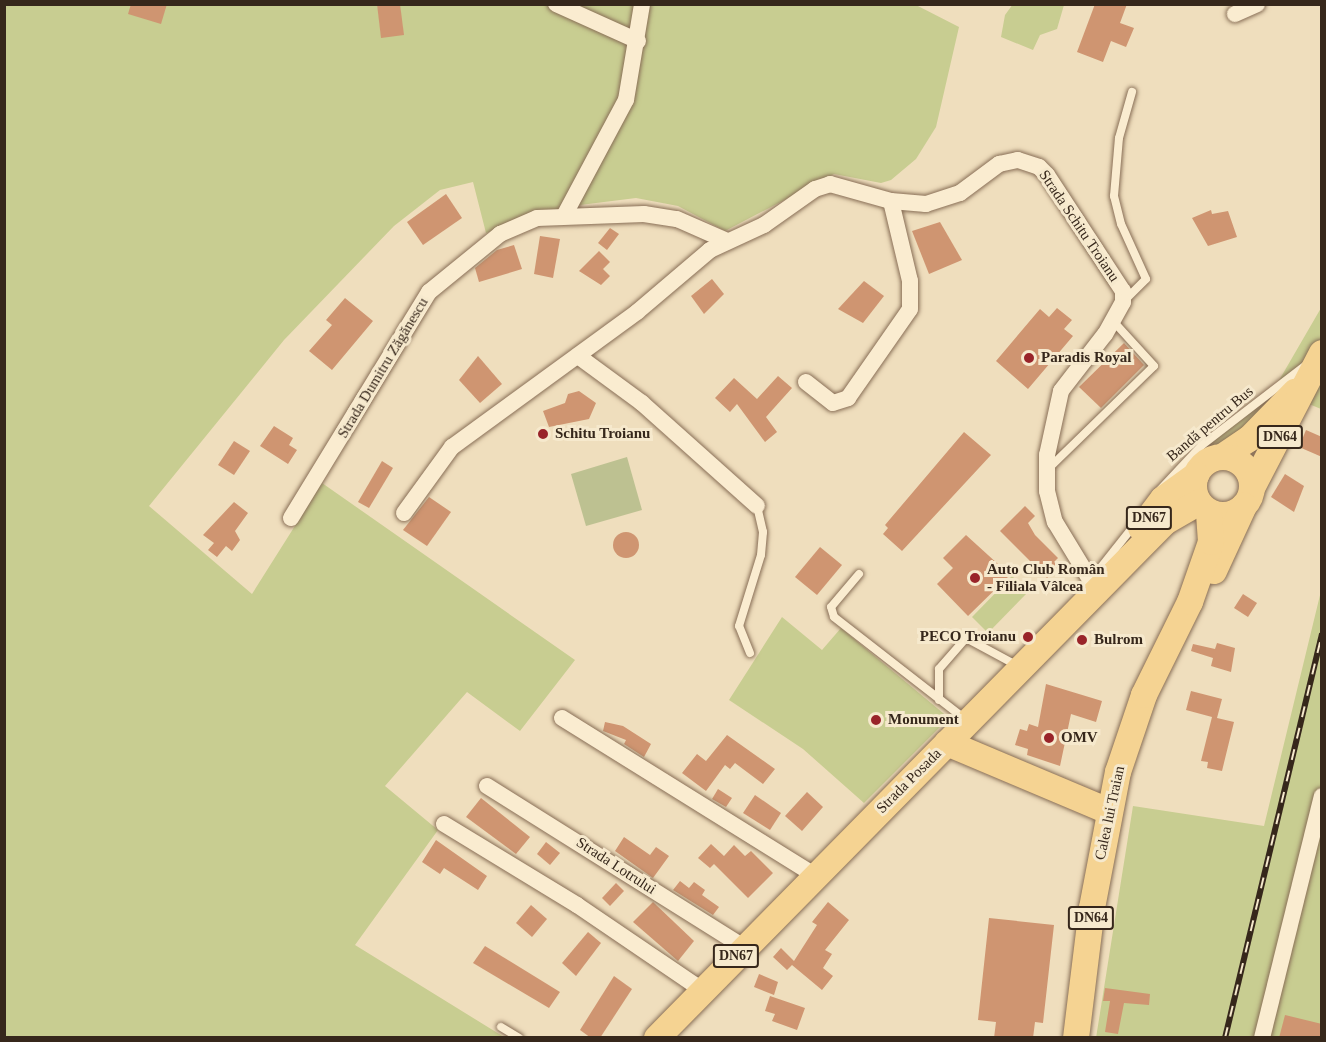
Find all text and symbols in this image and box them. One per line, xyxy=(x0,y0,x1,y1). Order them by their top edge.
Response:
street label: Strada Schitu Troianu xyxy=(1035,167,1123,285)
street label: Strada Dumitru Zăgănescu xyxy=(334,294,432,442)
place label: Paradis Royal xyxy=(1041,349,1131,367)
marker: Paradis Royal xyxy=(1022,351,1036,365)
street label: Bandă pentru Bus xyxy=(1163,383,1257,465)
place label: Schitu Troianu xyxy=(555,425,651,443)
road number: DN64 xyxy=(1256,426,1304,448)
marker: Schitu Troianu xyxy=(536,427,550,441)
road number: DN67 xyxy=(1125,507,1173,529)
place label: Auto Club Român - Filiala Vâlcea xyxy=(987,560,1105,595)
marker: Auto Club Român - Filiala Vâlcea xyxy=(968,571,982,585)
place label: PECO Troianu xyxy=(919,628,1016,646)
marker: PECO Troianu xyxy=(1021,630,1035,644)
place label: Bulrom xyxy=(1094,631,1143,649)
marker: Bulrom xyxy=(1075,633,1089,647)
place label: Monument xyxy=(888,711,959,729)
marker: Monument xyxy=(869,713,883,727)
place label: OMV xyxy=(1061,729,1098,747)
marker: OMV xyxy=(1042,731,1056,745)
street label: Strada Posada xyxy=(873,745,945,817)
street label: Calea lui Traian xyxy=(1091,764,1129,862)
street label: Strada Lotrului xyxy=(573,834,659,898)
road number: DN64 xyxy=(1067,907,1115,929)
road number: DN67 xyxy=(712,945,760,967)

